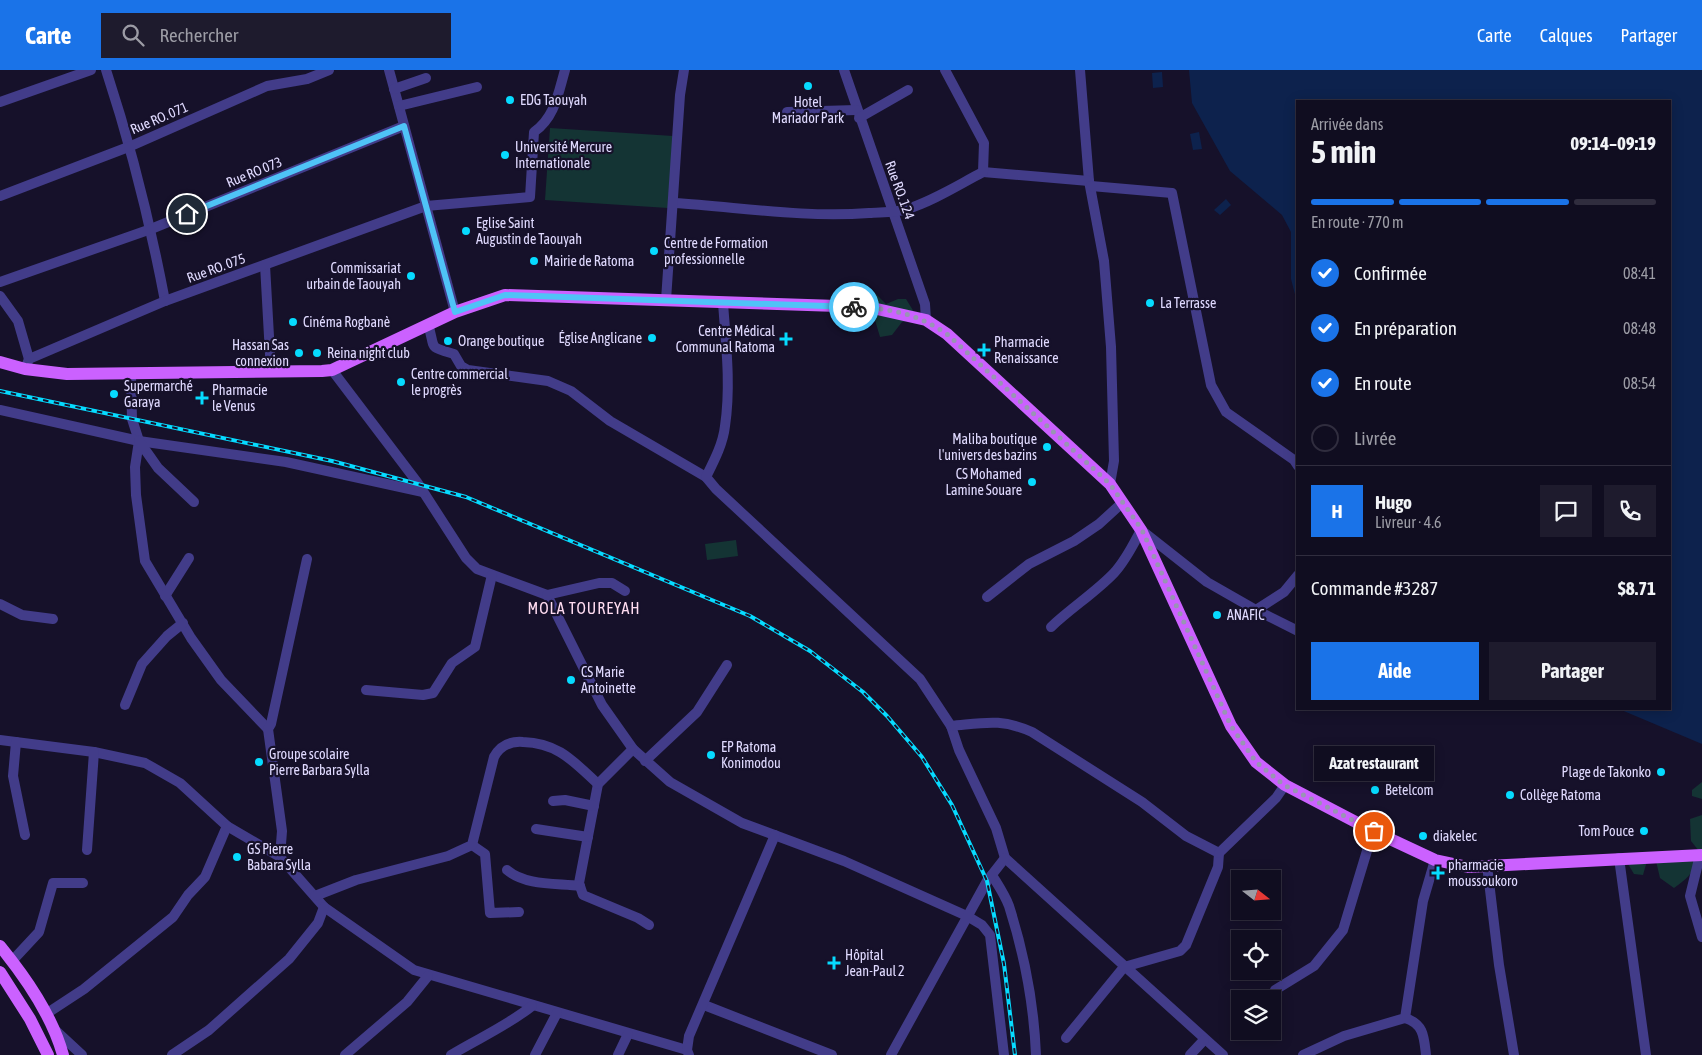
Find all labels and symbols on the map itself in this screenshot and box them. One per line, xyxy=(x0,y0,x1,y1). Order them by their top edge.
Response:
marker: Hotel Mariador Park xyxy=(802,80,814,92)
place label: EDG Taouyah xyxy=(520,92,587,108)
marker: EDG Taouyah xyxy=(504,94,516,106)
place label: Hotel Mariador Park xyxy=(772,94,844,126)
street label: Rue RO. 071 xyxy=(128,99,190,137)
place label: Université Mercure Internationale xyxy=(515,139,612,171)
marker: Université Mercure Internationale xyxy=(499,149,511,161)
street label: Rue RO 073 xyxy=(224,154,284,190)
street label: Rue RO. 124 xyxy=(882,159,918,222)
pin xyxy=(166,193,208,235)
place label: Eglise Saint Augustin de Taouyah xyxy=(476,215,582,247)
marker: Eglise Saint Augustin de Taouyah xyxy=(460,225,472,237)
place label: Centre de Formation professionnelle xyxy=(664,235,768,267)
marker: Centre de Formation professionnelle xyxy=(648,245,660,257)
street label: Rue RO. 075 xyxy=(185,250,247,286)
place label: Mairie de Ratoma xyxy=(544,253,634,269)
marker: Mairie de Ratoma xyxy=(528,255,540,267)
place label: Commissariat urbain de Taouyah xyxy=(306,260,401,292)
marker: Commissariat urbain de Taouyah xyxy=(405,270,417,282)
courier xyxy=(829,282,879,332)
place label: La Terrasse xyxy=(1160,295,1216,311)
marker: La Terrasse xyxy=(1144,297,1156,309)
place label: Cinéma Rogbanè xyxy=(303,314,390,330)
marker: Cinéma Rogbanè xyxy=(287,316,299,328)
place label: Centre Médical Communal Ratoma xyxy=(676,323,775,355)
place label: Église Anglicane xyxy=(558,330,642,346)
marker: Église Anglicane xyxy=(646,332,658,344)
marker: Centre Médical Communal Ratoma xyxy=(779,332,793,346)
place label: Orange boutique xyxy=(458,333,544,349)
place label: Pharmacie Renaissance xyxy=(994,334,1059,366)
marker: Orange boutique xyxy=(442,335,454,347)
place label: Hassan Sas connexion xyxy=(232,337,289,369)
marker: Pharmacie Renaissance xyxy=(978,344,990,356)
place label: Reina night club xyxy=(327,345,410,361)
marker: Hassan Sas connexion xyxy=(293,347,305,359)
marker: Reina night club xyxy=(311,347,323,359)
place label: Centre commercial le progrès xyxy=(411,366,508,398)
marker: Centre commercial le progrès xyxy=(395,376,407,388)
place label: Supermarché Garaya xyxy=(124,378,193,410)
place label: Pharmacie le Venus xyxy=(212,382,268,414)
marker: Supermarché Garaya xyxy=(108,388,120,400)
marker: Pharmacie le Venus xyxy=(196,392,208,404)
place label: Maliba boutique l'univers des bazins xyxy=(938,431,1037,463)
marker: Maliba boutique l'univers des bazins xyxy=(1041,441,1053,453)
place label: CS Mohamed Lamine Souare xyxy=(945,466,1022,498)
marker: CS Mohamed Lamine Souare xyxy=(1026,476,1038,488)
district label: MOLA TOUREYAH xyxy=(527,599,641,617)
place label: ANAFIC xyxy=(1227,607,1265,623)
marker: ANAFIC xyxy=(1211,609,1223,621)
place label: CS Marie Antoinette xyxy=(581,664,636,696)
marker: CS Marie Antoinette xyxy=(565,674,577,686)
place label: EP Ratoma Konimodou xyxy=(721,739,781,771)
place label: Groupe scolaire Pierre Barbara Sylla xyxy=(269,746,370,778)
callout: Azat restaurant xyxy=(1314,746,1434,781)
marker: EP Ratoma Konimodou xyxy=(705,749,717,761)
marker: Groupe scolaire Pierre Barbara Sylla xyxy=(253,756,265,768)
place label: Plage de Takonko xyxy=(1562,764,1651,780)
marker: Plage de Takonko xyxy=(1655,766,1667,778)
place label: Betelcom xyxy=(1385,782,1434,798)
marker: Betelcom xyxy=(1369,784,1381,796)
place label: Collège Ratoma xyxy=(1520,787,1601,803)
marker: Collège Ratoma xyxy=(1504,789,1516,801)
pin xyxy=(1353,810,1395,852)
place label: Tom Pouce xyxy=(1579,823,1634,839)
marker: Tom Pouce xyxy=(1638,825,1650,837)
place label: diakelec xyxy=(1433,828,1477,844)
marker: diakelec xyxy=(1417,830,1429,842)
place label: GS Pierre Babara Sylla xyxy=(247,841,311,873)
marker: GS Pierre Babara Sylla xyxy=(231,851,243,863)
place label: pharmacie moussoukoro xyxy=(1448,857,1518,889)
marker: pharmacie moussoukoro xyxy=(1432,867,1444,879)
north arrow xyxy=(1231,870,1281,920)
place label: Hôpital Jean-Paul 2 xyxy=(845,947,905,979)
marker: Hôpital Jean-Paul 2 xyxy=(827,956,841,970)

